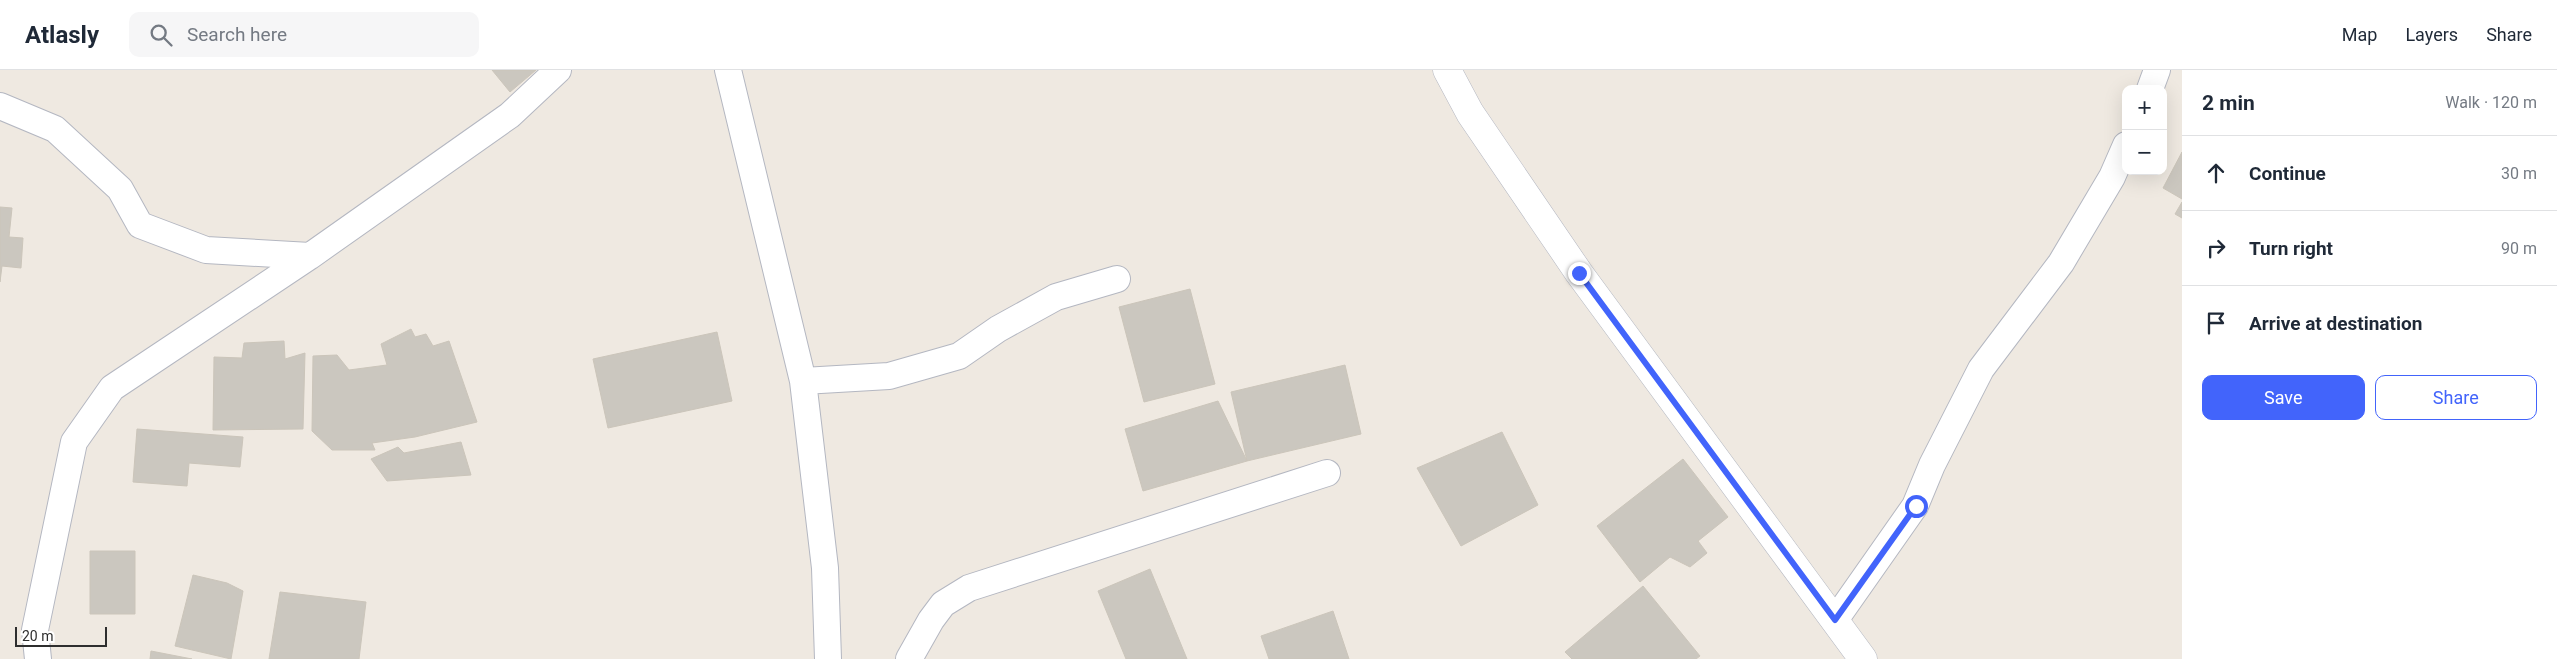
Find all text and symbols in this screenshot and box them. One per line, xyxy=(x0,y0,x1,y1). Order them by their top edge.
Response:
search box xyxy=(129,12,479,57)
text: Atlasly xyxy=(25,21,99,49)
icon: search xyxy=(147,21,175,49)
text: Search here xyxy=(187,23,287,46)
text: Map xyxy=(2342,24,2377,45)
text: Layers xyxy=(2405,24,2458,45)
text: Share xyxy=(2486,24,2532,45)
map controls xyxy=(2122,85,2167,175)
button: + xyxy=(2122,85,2167,130)
text: 2 min xyxy=(2202,91,2255,115)
text: Walk · 120 m xyxy=(2445,93,2537,112)
button: − xyxy=(2122,130,2167,175)
icon: ahead xyxy=(2202,159,2230,187)
text: Continue xyxy=(2249,162,2326,185)
text: 30 m xyxy=(2501,164,2537,183)
icon: right xyxy=(2202,234,2230,262)
text: Turn right xyxy=(2249,237,2333,260)
text: 90 m xyxy=(2501,239,2537,258)
route end xyxy=(1568,262,1591,285)
icon: arrive xyxy=(2202,309,2230,337)
text: Arrive at destination xyxy=(2249,312,2422,335)
button: Save xyxy=(2202,375,2365,420)
button: Share xyxy=(2375,375,2537,420)
route start xyxy=(1905,495,1928,518)
scale bar xyxy=(15,624,108,647)
text: 20 m xyxy=(22,628,54,644)

